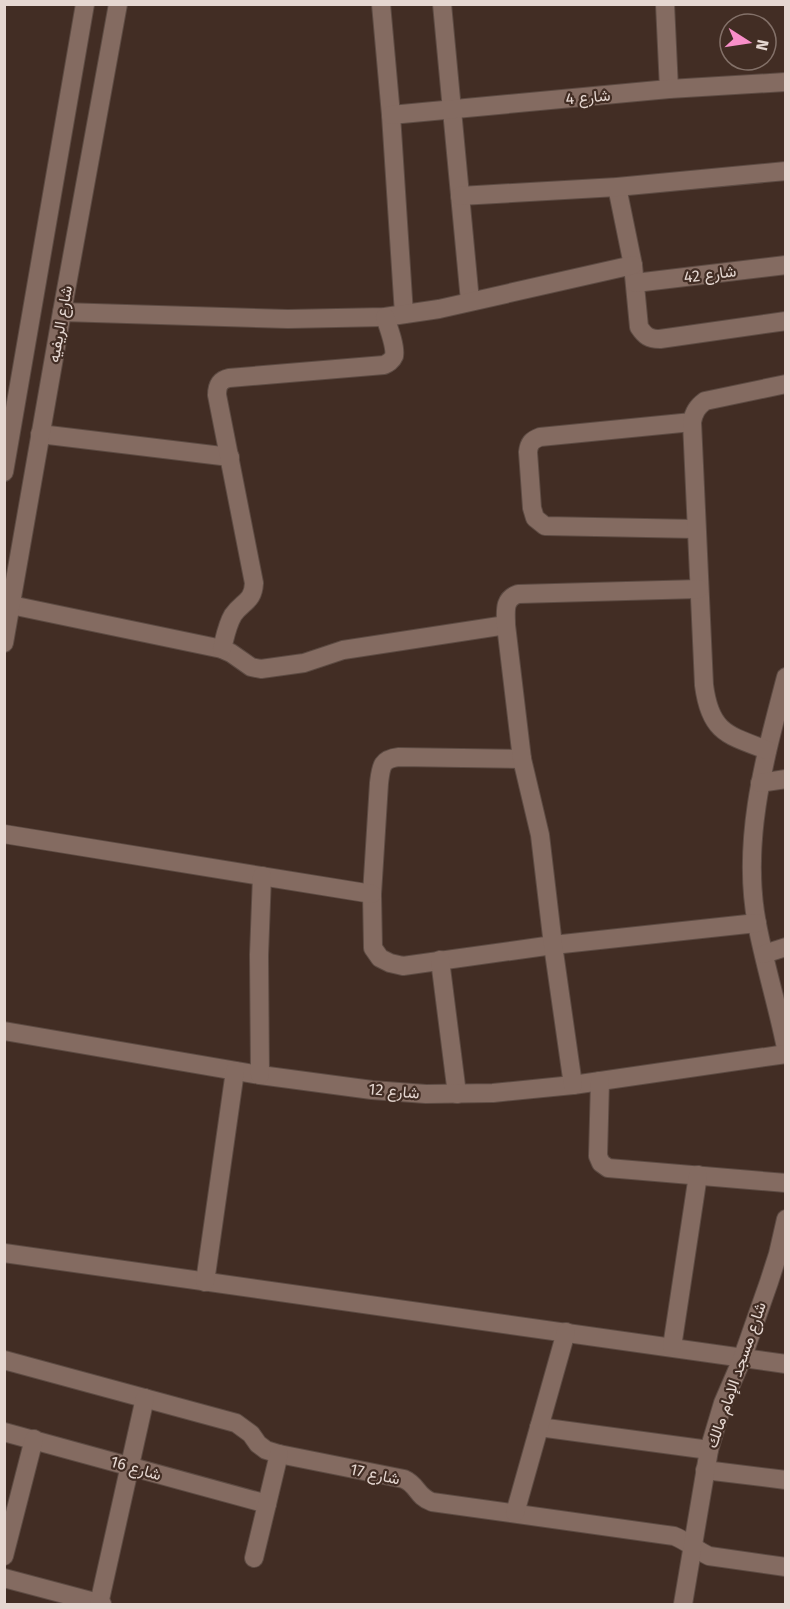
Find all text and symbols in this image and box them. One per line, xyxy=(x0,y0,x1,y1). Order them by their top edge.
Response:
north arrow xyxy=(718,12,778,72)
text: N xyxy=(752,38,773,52)
street label: شارع 4 xyxy=(565,86,611,110)
street label: شارع 42 xyxy=(683,261,737,289)
street label: شارع الريفيه xyxy=(44,284,78,364)
street label: شارع 12 xyxy=(367,1079,420,1105)
street label: شارع مسجد الإمام مالك xyxy=(702,1299,772,1451)
street label: شارع 16 xyxy=(108,1452,164,1486)
street label: شارع 17 xyxy=(348,1459,402,1490)

